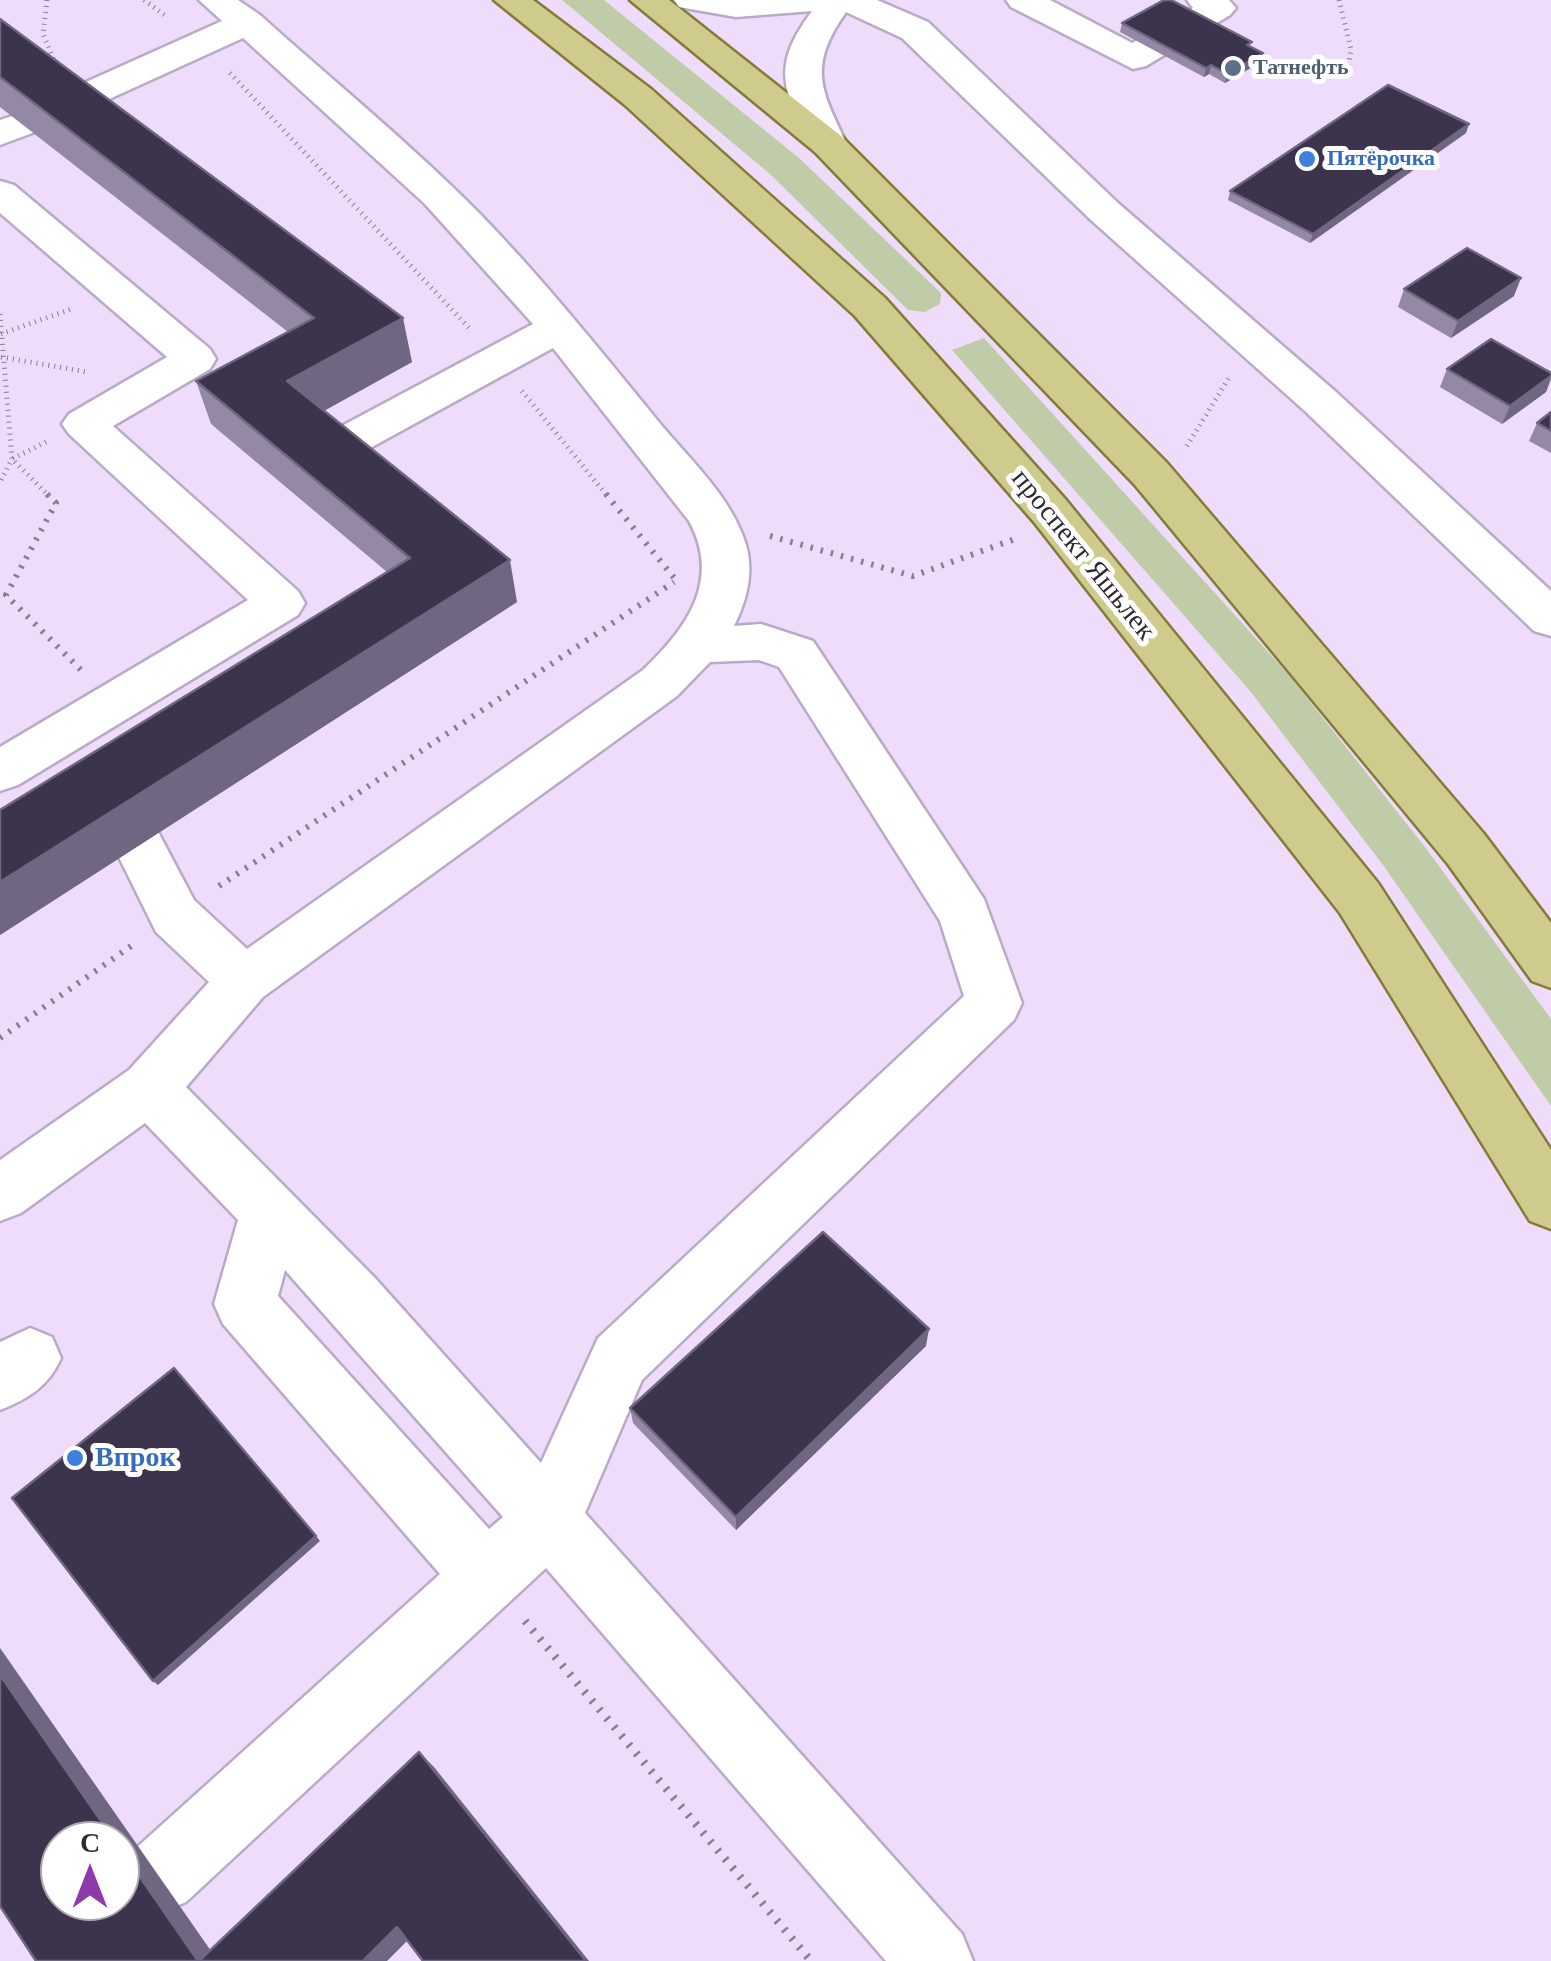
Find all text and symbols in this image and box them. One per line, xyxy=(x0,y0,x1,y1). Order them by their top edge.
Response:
place label: Татнефть xyxy=(1253,55,1349,81)
marker: Татнефть xyxy=(1222,57,1244,79)
place label: Пятёрочка xyxy=(1327,146,1435,172)
marker: Пятёрочка xyxy=(1296,148,1318,170)
street label: проспект Яшьлек xyxy=(1004,463,1162,647)
place label: Впрок xyxy=(95,1441,176,1475)
marker: Впрок xyxy=(64,1447,86,1469)
north arrow xyxy=(40,1821,140,1921)
text: С xyxy=(80,1825,100,1860)

